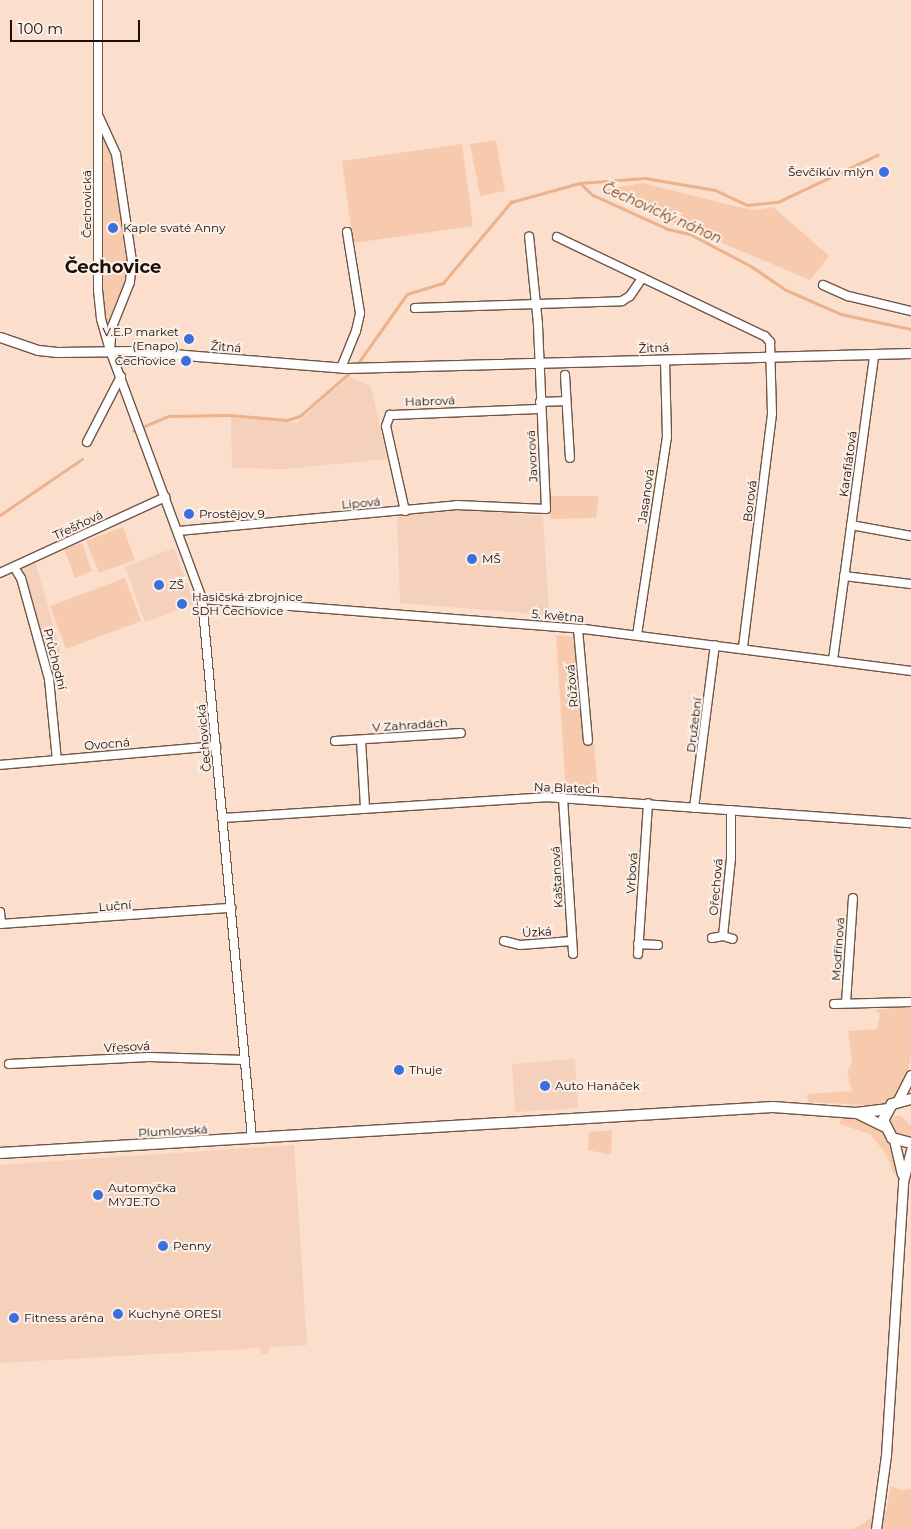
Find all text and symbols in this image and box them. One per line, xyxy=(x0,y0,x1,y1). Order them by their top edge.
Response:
scale bar xyxy=(12,10,142,42)
text: 100 m xyxy=(18,19,63,38)
place label: Ševčíkův mlýn xyxy=(788,165,874,179)
marker: Ševčíkův mlýn xyxy=(878,166,890,178)
street label: Čechovická xyxy=(80,170,94,238)
water label: Čechovický náhon xyxy=(600,179,724,247)
place label: Kaple svaté Anny xyxy=(123,221,225,235)
marker: Kaple svaté Anny xyxy=(107,222,119,234)
district label: Čechovice xyxy=(65,256,161,278)
place label: V.E.P market (Enapo) xyxy=(102,325,179,353)
marker: V.E.P market (Enapo) xyxy=(183,333,195,345)
street label: Žitná xyxy=(210,338,242,356)
street label: Žitná xyxy=(638,340,670,356)
place label: Čechovice xyxy=(115,354,176,368)
marker: Čechovice xyxy=(180,355,192,367)
street label: Habrová xyxy=(405,393,455,409)
street label: Javorová xyxy=(523,430,541,482)
street label: Karafiátová xyxy=(836,430,860,498)
street label: Jasanová xyxy=(635,468,657,524)
street label: Borová xyxy=(740,479,760,523)
street label: Lipová xyxy=(341,494,381,512)
street label: Třešňová xyxy=(51,507,105,543)
place label: Prostějov 9 xyxy=(199,507,265,521)
marker: Prostějov 9 xyxy=(183,508,195,520)
place label: MŠ xyxy=(482,552,501,566)
marker: MŠ xyxy=(466,553,478,565)
place label: ZŠ xyxy=(169,578,184,592)
marker: ZŠ xyxy=(153,579,165,591)
place label: Hasičská zbrojnice SDH Čechovice xyxy=(192,590,303,618)
marker: Hasičská zbrojnice SDH Čechovice xyxy=(176,598,188,610)
street label: 5. května xyxy=(531,607,585,625)
street label: Průchodní xyxy=(40,627,70,691)
street label: Růžová xyxy=(563,664,581,708)
street label: Družební xyxy=(683,697,705,753)
street label: Čechovická xyxy=(194,703,214,773)
street label: V Zahradách xyxy=(372,715,448,735)
street label: Ovocná xyxy=(84,735,130,753)
street label: Na Blatech xyxy=(534,780,600,796)
street label: Kaštanová xyxy=(548,846,566,908)
street label: Vrbová xyxy=(623,852,641,894)
street label: Ořechová xyxy=(706,858,726,916)
street label: Luční xyxy=(98,898,132,914)
street label: Modřínová xyxy=(829,917,847,981)
street label: Úzká xyxy=(522,924,552,940)
street label: Vřesová xyxy=(103,1039,151,1055)
place label: Thuje xyxy=(409,1063,443,1077)
marker: Thuje xyxy=(393,1064,405,1076)
place label: Auto Hanáček xyxy=(555,1079,640,1093)
marker: Auto Hanáček xyxy=(539,1080,551,1092)
street label: Plumlovská xyxy=(138,1122,208,1140)
place label: Automyčka MYJE.TO xyxy=(108,1181,176,1209)
marker: Automyčka MYJE.TO xyxy=(92,1189,104,1201)
place label: Penny xyxy=(173,1239,211,1253)
marker: Penny xyxy=(157,1240,169,1252)
place label: Kuchyně ORESI xyxy=(128,1307,222,1321)
marker: Kuchyně ORESI xyxy=(112,1308,124,1320)
place label: Fitness aréna xyxy=(24,1311,104,1325)
marker: Fitness aréna xyxy=(8,1312,20,1324)

